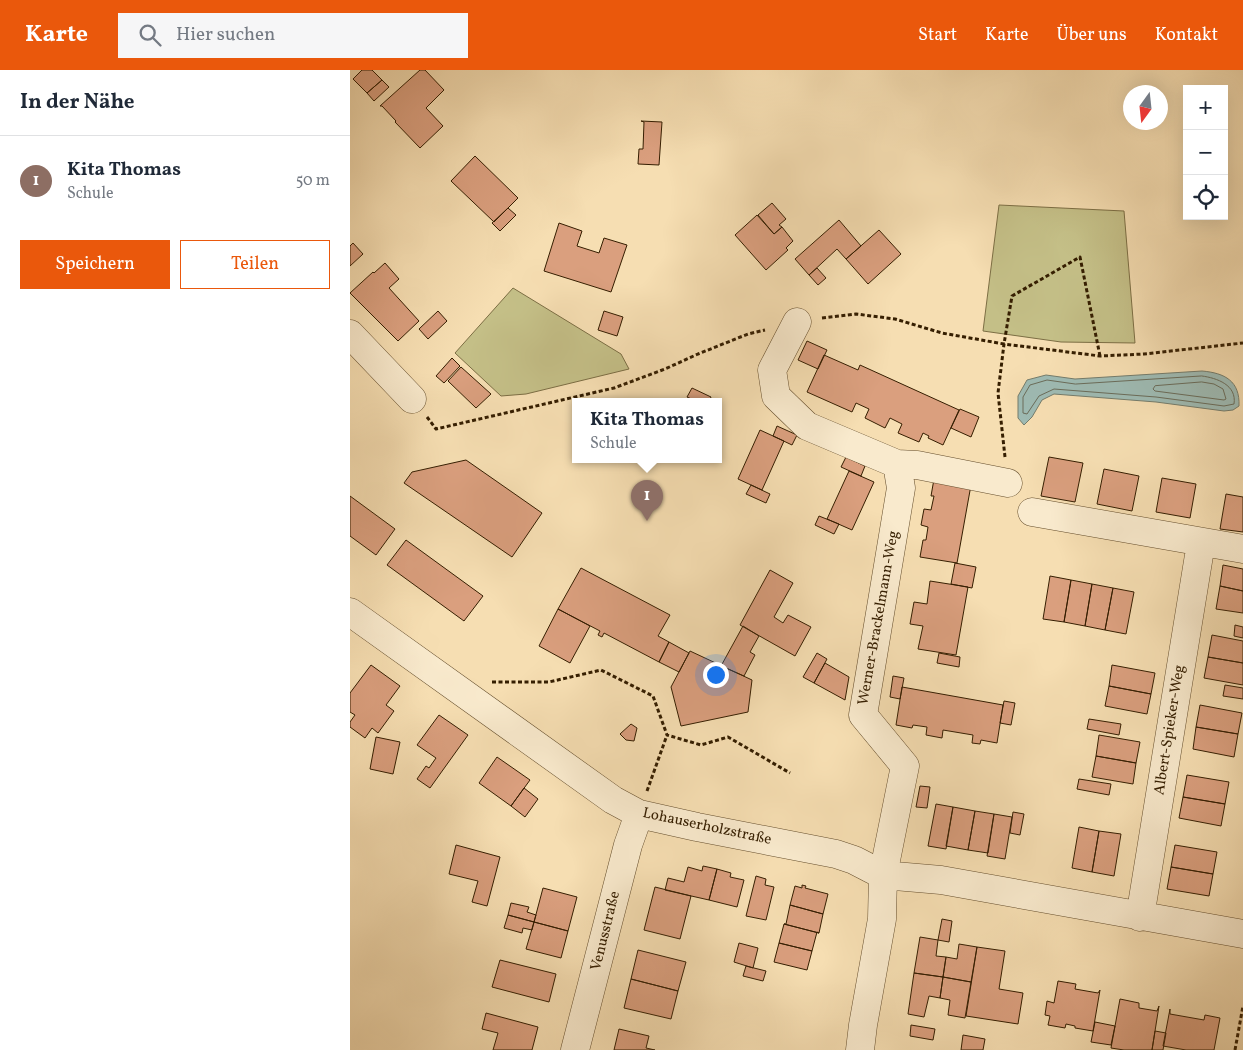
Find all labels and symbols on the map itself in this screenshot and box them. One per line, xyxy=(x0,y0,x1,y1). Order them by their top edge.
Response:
north arrow xyxy=(1123,85,1168,130)
pin: 1 xyxy=(631,480,663,521)
street label: Werner-Brackelmann-Weg xyxy=(853,529,905,707)
your location xyxy=(703,662,729,688)
street label: Albert-Spieker-Weg xyxy=(1149,663,1191,797)
street label: Lohauserholzstraße xyxy=(641,803,773,851)
street label: Venusstraße xyxy=(586,889,626,973)

